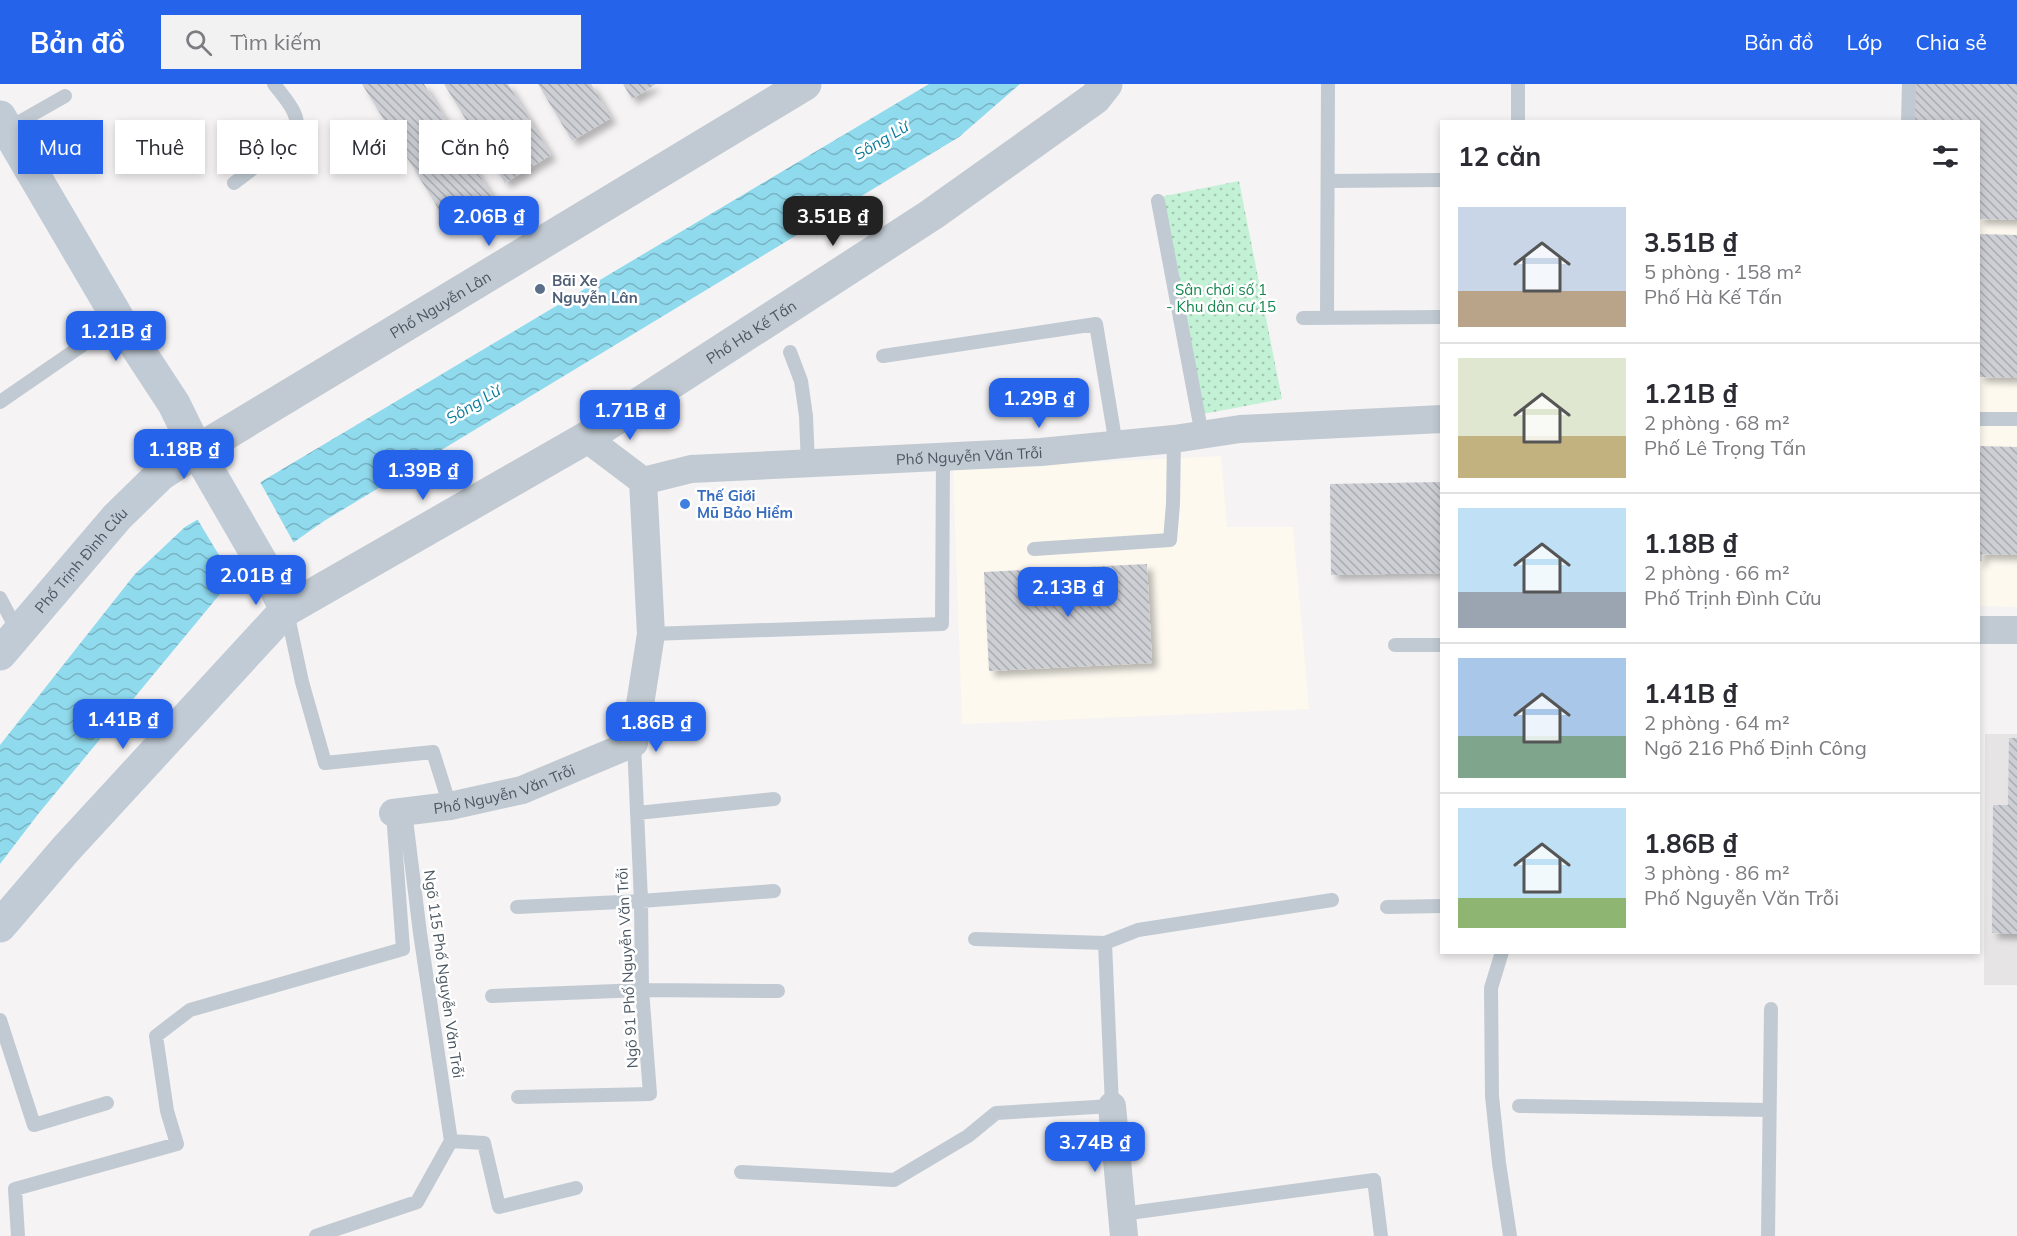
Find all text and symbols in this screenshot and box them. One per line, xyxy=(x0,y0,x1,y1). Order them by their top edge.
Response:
search box xyxy=(161,15,581,69)
text: Bản đồ xyxy=(30,25,125,60)
icon: search xyxy=(182,26,215,59)
text: Tìm kiếm xyxy=(230,28,322,56)
text: Bản đồ xyxy=(1744,29,1813,55)
text: Lớp xyxy=(1846,29,1882,55)
text: Chia sẻ xyxy=(1915,29,1987,55)
water label: Sông Lừ xyxy=(850,115,913,164)
chip: Mua xyxy=(18,120,103,174)
chip: Thuê xyxy=(115,120,205,174)
chip: Bộ lọc xyxy=(217,120,318,174)
chip: Mới xyxy=(330,120,407,174)
chip: Căn hộ xyxy=(419,120,531,174)
text: 12 căn xyxy=(1458,140,1541,173)
icon: filters xyxy=(1929,140,1962,173)
pin: 2.06B ₫ xyxy=(434,196,544,247)
pin: 3.51B ₫ xyxy=(778,196,888,247)
text: 2.06B ₫ xyxy=(453,203,525,228)
text: 3.51B ₫ xyxy=(797,203,869,228)
text: 3.51B ₫ xyxy=(1644,226,1738,259)
icon: home xyxy=(1506,231,1578,303)
text: 5 phòng · 158 m² xyxy=(1644,259,1802,284)
street label: Phố Nguyễn Lân xyxy=(386,266,494,342)
place label: Bãi Xe Nguyễn Lân xyxy=(552,271,638,307)
park label: Sân chơi số 1 - Khu dân cư 15 xyxy=(1166,280,1276,316)
marker: Bãi Xe Nguyễn Lân xyxy=(533,282,547,296)
text: Phố Hà Kế Tấn xyxy=(1644,284,1782,309)
street label: Phố Hà Kế Tấn xyxy=(702,295,800,368)
pin: 1.21B ₫ xyxy=(61,311,171,362)
text: 1.21B ₫ xyxy=(80,318,152,343)
text: 1.21B ₫ xyxy=(1644,377,1738,410)
pin: 1.29B ₫ xyxy=(984,378,1094,429)
water label: Sông Lừ xyxy=(442,379,505,428)
icon: home xyxy=(1506,382,1578,454)
text: 1.29B ₫ xyxy=(1003,385,1075,410)
pin: 1.71B ₫ xyxy=(575,390,685,441)
text: 1.71B ₫ xyxy=(594,397,666,422)
text: 2 phòng · 68 m² xyxy=(1644,410,1790,435)
pin: 1.18B ₫ xyxy=(129,429,239,480)
text: Phố Lê Trọng Tấn xyxy=(1644,435,1806,460)
text: 1.18B ₫ xyxy=(148,436,220,461)
street label: Phố Nguyễn Văn Trỗi xyxy=(896,442,1043,469)
pin: 1.39B ₫ xyxy=(368,450,478,501)
text: 1.39B ₫ xyxy=(387,457,459,482)
place label: Thế Giới Mũ Bảo Hiểm xyxy=(697,486,793,522)
marker: Thế Giới Mũ Bảo Hiểm xyxy=(678,497,692,511)
street label: Phố Trịnh Đình Cửu xyxy=(30,503,131,617)
text: 1.18B ₫ xyxy=(1644,527,1738,560)
icon: home xyxy=(1506,532,1578,604)
pin: 2.01B ₫ xyxy=(201,555,311,606)
text: 2 phòng · 66 m² xyxy=(1644,560,1790,585)
text: 2.01B ₫ xyxy=(220,562,292,587)
pin: 2.13B ₫ xyxy=(1013,567,1123,618)
text: 2.13B ₫ xyxy=(1032,574,1104,599)
text: Phố Trịnh Đình Cửu xyxy=(1644,585,1822,610)
text: 1.41B ₫ xyxy=(1644,677,1738,710)
icon: home xyxy=(1506,682,1578,754)
pin: 1.41B ₫ xyxy=(68,699,178,750)
pin: 1.86B ₫ xyxy=(601,702,711,753)
text: 1.41B ₫ xyxy=(87,706,159,731)
text: 1.86B ₫ xyxy=(620,709,692,734)
text: 2 phòng · 64 m² xyxy=(1644,710,1790,735)
text: Ngõ 216 Phố Định Công xyxy=(1644,735,1867,760)
street label: Phố Nguyễn Văn Trỗi xyxy=(432,760,577,817)
text: 1.86B ₫ xyxy=(1644,827,1738,860)
icon: home xyxy=(1506,832,1578,904)
text: 3 phòng · 86 m² xyxy=(1644,860,1790,885)
street label: Ngõ 91 Phố Nguyễn Văn Trỗi xyxy=(612,867,642,1069)
street label: Ngõ 115 Phố Nguyễn Văn Trỗi xyxy=(420,869,468,1079)
text: Phố Nguyễn Văn Trỗi xyxy=(1644,885,1839,910)
pin: 3.74B ₫ xyxy=(1040,1122,1150,1173)
text: 3.74B ₫ xyxy=(1059,1129,1131,1154)

